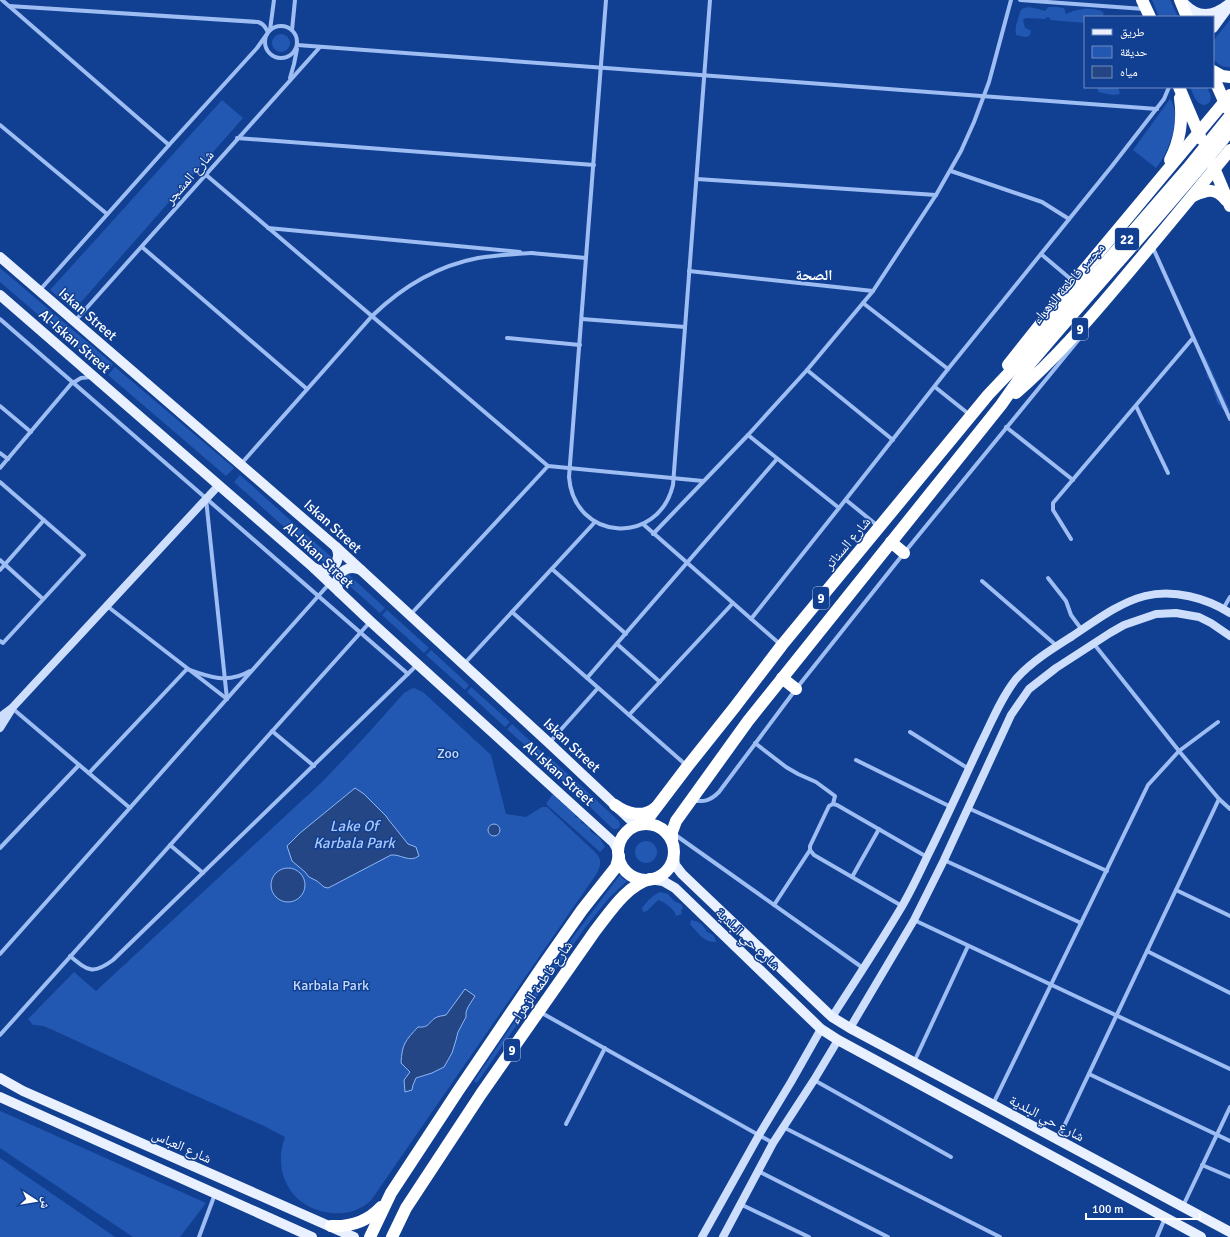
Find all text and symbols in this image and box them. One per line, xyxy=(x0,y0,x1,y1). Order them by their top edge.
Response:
legend xyxy=(1084,16,1214,88)
text: طريق xyxy=(1120,25,1145,40)
text: حديقة xyxy=(1120,45,1148,60)
text: مياه xyxy=(1120,65,1138,80)
street label: شارع المشجر xyxy=(161,147,218,209)
road number: 22 xyxy=(1115,228,1139,250)
street label: مجسر فاطمة الزهراء xyxy=(1029,239,1108,327)
district label: الصحة xyxy=(795,266,833,284)
street label: Iskan Street xyxy=(55,284,120,344)
street label: Al-Iskan Street xyxy=(36,306,114,377)
road number: 9 xyxy=(1072,318,1088,340)
street label: Iskan Street xyxy=(300,496,365,557)
street label: شارع السناتر xyxy=(820,514,875,574)
street label: Al-Iskan Street xyxy=(280,519,357,592)
road number: 9 xyxy=(813,587,829,609)
street label: Iskan Street xyxy=(540,715,604,776)
street label: Al-Iskan Street xyxy=(520,737,597,809)
park label: Zoo xyxy=(437,745,459,762)
water label: Lake Of Karbala Park xyxy=(313,817,396,852)
street label: شارع حي البلدية xyxy=(710,904,783,976)
street label: شارع فاطمة الزهراء xyxy=(506,937,577,1028)
park label: Karbala Park xyxy=(293,977,369,994)
road number: 9 xyxy=(504,1039,520,1061)
street label: شارع حي البلدية xyxy=(1005,1091,1087,1148)
street label: شارع العباس xyxy=(149,1126,214,1168)
north arrow xyxy=(16,1181,56,1221)
scale bar xyxy=(1086,1195,1200,1221)
text: ش xyxy=(37,1196,53,1210)
text: 100 m xyxy=(1092,1202,1124,1217)

